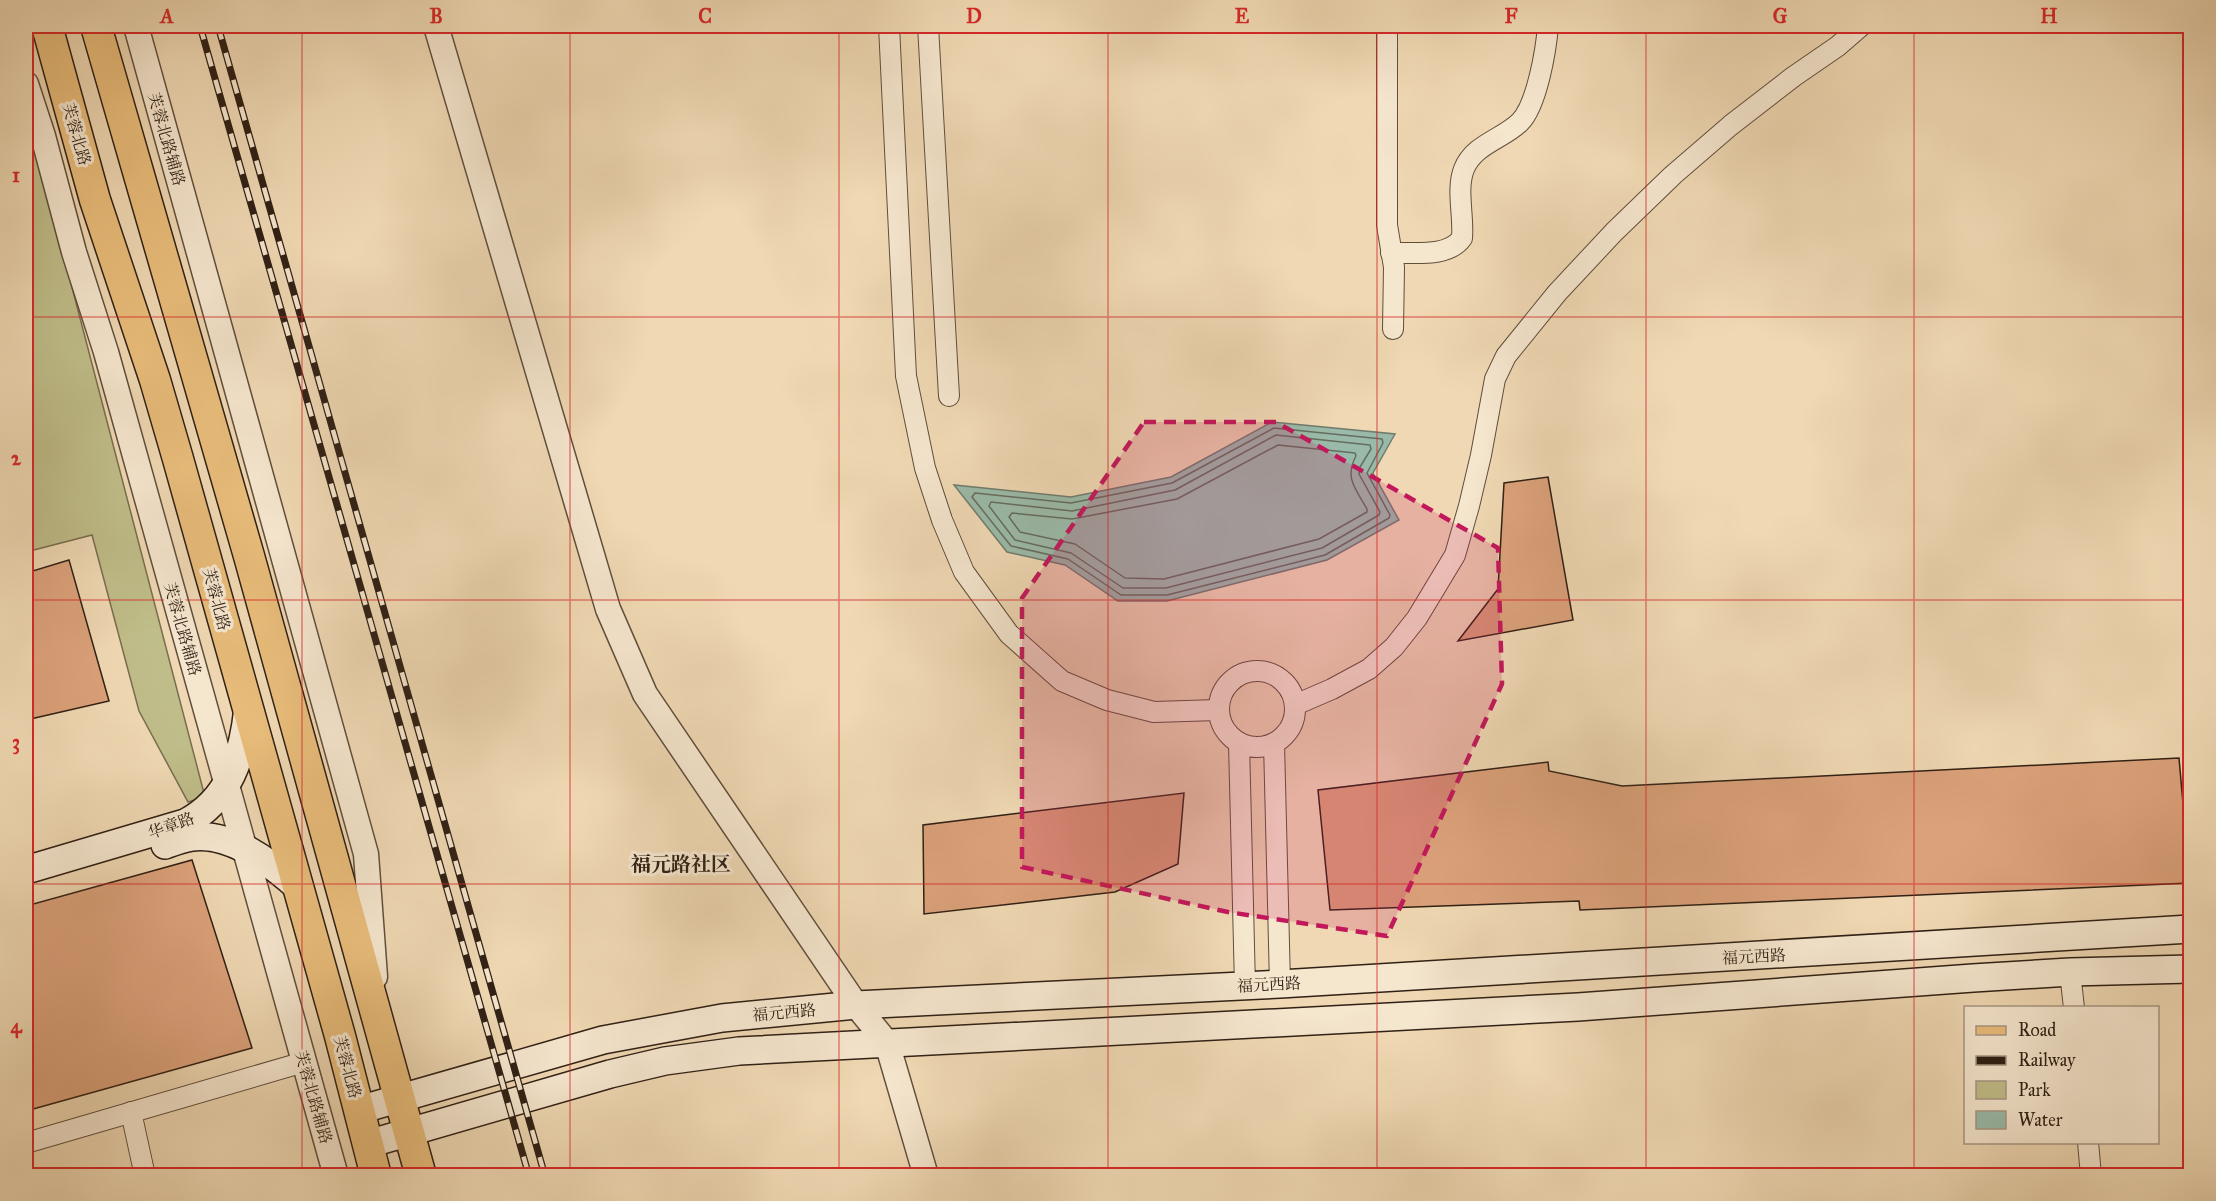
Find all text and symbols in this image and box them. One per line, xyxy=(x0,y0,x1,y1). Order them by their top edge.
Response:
text: A xyxy=(158,4,174,28)
text: B xyxy=(429,4,443,28)
text: C xyxy=(698,4,712,28)
text: D xyxy=(966,4,982,28)
text: E xyxy=(1235,4,1250,28)
text: F xyxy=(1504,4,1518,28)
text: G xyxy=(1773,4,1788,28)
text: H xyxy=(2040,4,2058,28)
street label: 芙蓉北路辅路 xyxy=(144,90,189,188)
street label: 芙蓉北路 xyxy=(59,101,94,168)
text: 1 xyxy=(12,163,20,187)
text: 2 xyxy=(11,446,22,470)
street label: 芙蓉北路 xyxy=(199,566,234,633)
street label: 芙蓉北路辅路 xyxy=(160,580,205,678)
text: 3 xyxy=(12,730,20,755)
street label: 华章路 xyxy=(145,808,197,843)
district label: 福元路社区 xyxy=(631,852,731,876)
street label: 福元西路 xyxy=(1722,945,1786,968)
street label: 福元西路 xyxy=(1237,973,1301,996)
street label: 福元西路 xyxy=(751,1000,817,1025)
legend xyxy=(1964,1006,2159,1144)
text: 4 xyxy=(10,1014,22,1039)
text: Road xyxy=(2018,1019,2056,1041)
street label: 芙蓉北路 xyxy=(330,1034,365,1101)
street label: 芙蓉北路辅路 xyxy=(291,1048,336,1146)
text: Railway xyxy=(2018,1049,2076,1071)
text: Park xyxy=(2018,1079,2051,1101)
text: Water xyxy=(2018,1109,2063,1131)

